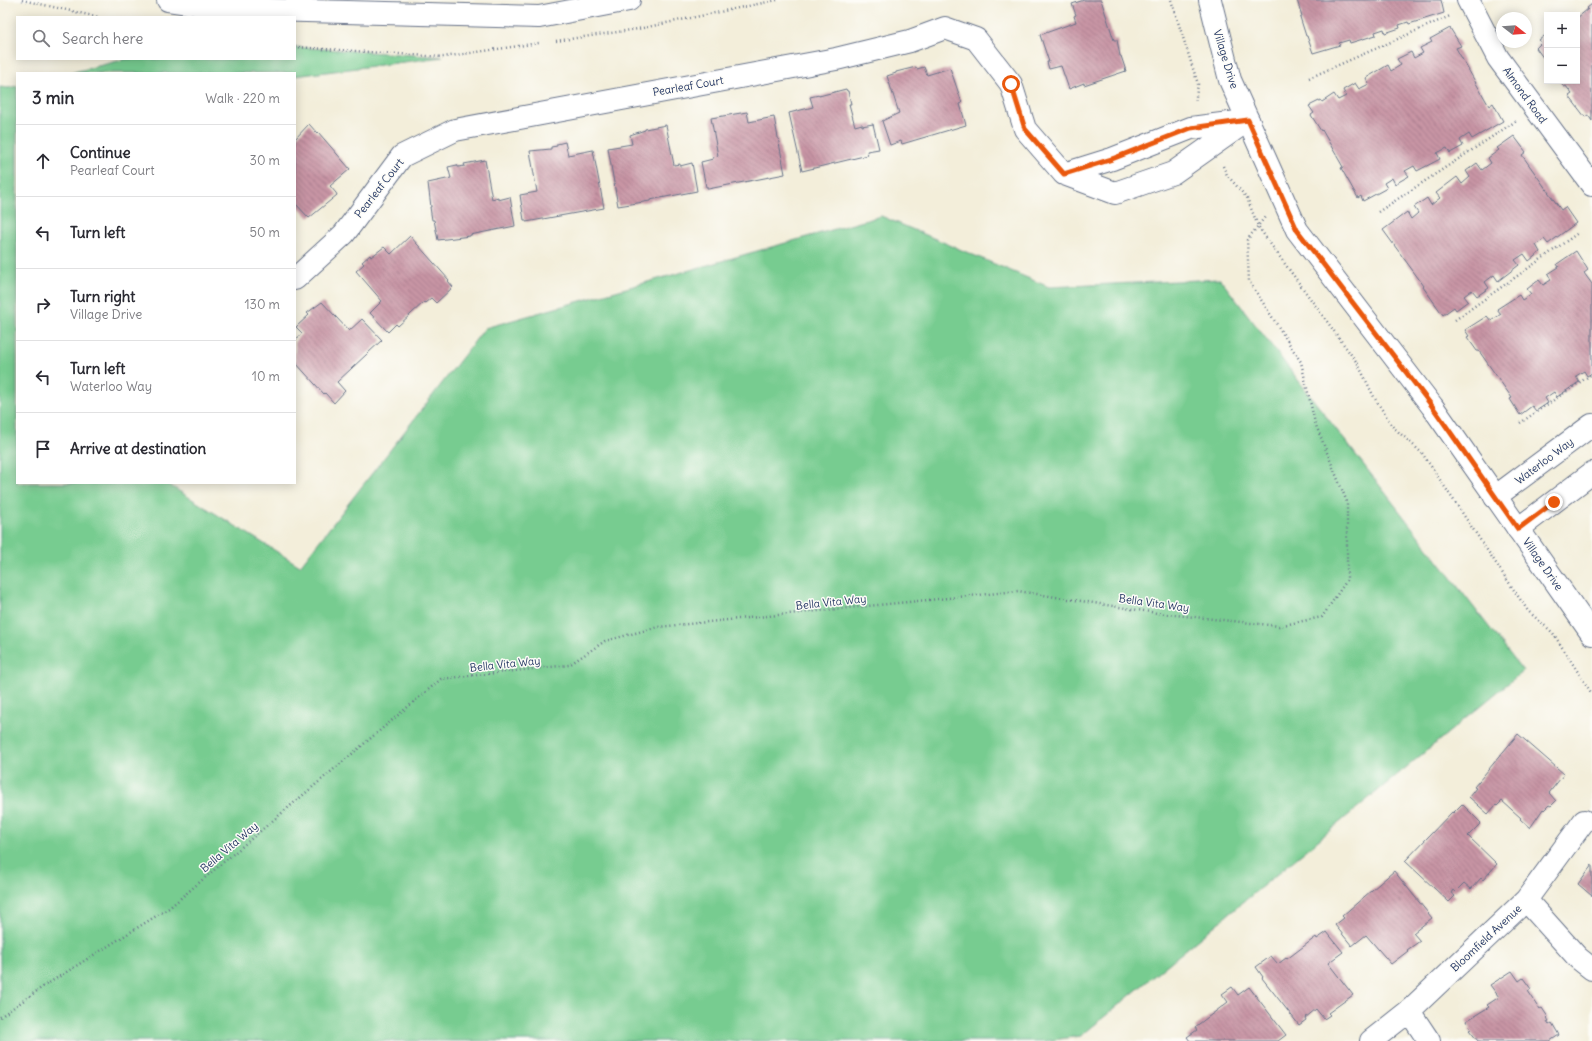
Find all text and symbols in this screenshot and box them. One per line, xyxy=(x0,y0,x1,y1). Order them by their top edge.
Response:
north arrow xyxy=(1496,12,1532,48)
map controls xyxy=(1544,12,1580,84)
button: + xyxy=(1544,12,1580,48)
search box xyxy=(16,16,296,60)
icon: search xyxy=(30,27,52,49)
street label: Village Drive xyxy=(1210,28,1242,90)
text: Search here xyxy=(62,29,143,48)
button: − xyxy=(1544,48,1580,84)
street label: Almond Road xyxy=(1500,64,1551,126)
street label: Pearleaf Court xyxy=(651,73,725,99)
route start xyxy=(1002,75,1020,93)
text: 3 min xyxy=(32,87,74,109)
text: Walk · 220 m xyxy=(205,90,280,107)
text: Continue xyxy=(70,143,131,162)
icon: ahead xyxy=(32,150,54,172)
text: 30 m xyxy=(250,152,280,169)
street label: Pearleaf Court xyxy=(351,155,407,221)
text: Pearleaf Court xyxy=(70,162,155,179)
icon: left xyxy=(32,222,54,244)
text: Turn left xyxy=(70,223,125,242)
text: 50 m xyxy=(249,224,280,241)
text: Turn right xyxy=(70,287,135,306)
icon: right xyxy=(32,294,54,316)
text: 130 m xyxy=(244,296,280,313)
text: Village Drive xyxy=(70,306,142,323)
text: Turn left xyxy=(70,359,125,378)
icon: left xyxy=(32,366,54,388)
text: 10 m xyxy=(252,368,280,385)
text: Waterloo Way xyxy=(70,378,152,395)
street label: Waterloo Way xyxy=(1512,435,1576,487)
icon: arrive xyxy=(32,438,54,460)
text: Arrive at destination xyxy=(70,439,206,458)
route end xyxy=(1545,493,1563,511)
street label: Village Drive xyxy=(1520,535,1566,593)
street label: Bella Vita Way xyxy=(795,591,867,613)
street label: Bella Vita Way xyxy=(1118,591,1190,615)
street label: Bella Vita Way xyxy=(469,653,541,675)
street label: Bella Vita Way xyxy=(197,819,261,875)
street label: Bloomfield Avenue xyxy=(1448,901,1524,975)

